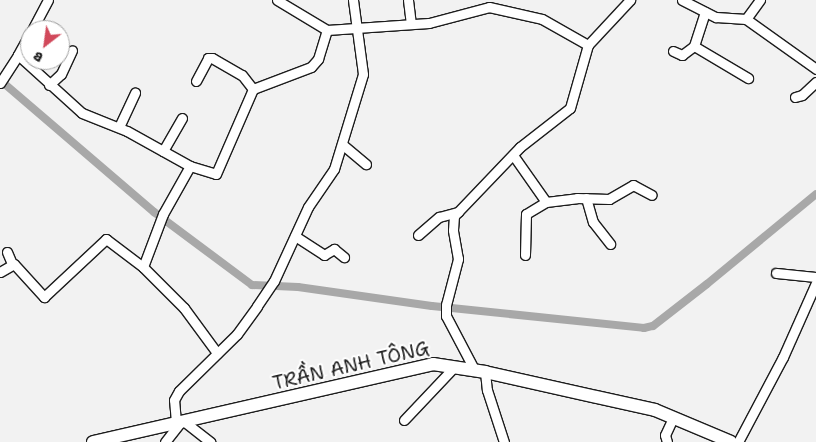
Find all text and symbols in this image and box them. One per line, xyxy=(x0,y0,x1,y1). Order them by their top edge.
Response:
north arrow xyxy=(20,20,70,70)
text: B xyxy=(30,47,46,67)
street label: TRẦN ANH TÔNG xyxy=(271,337,431,395)

